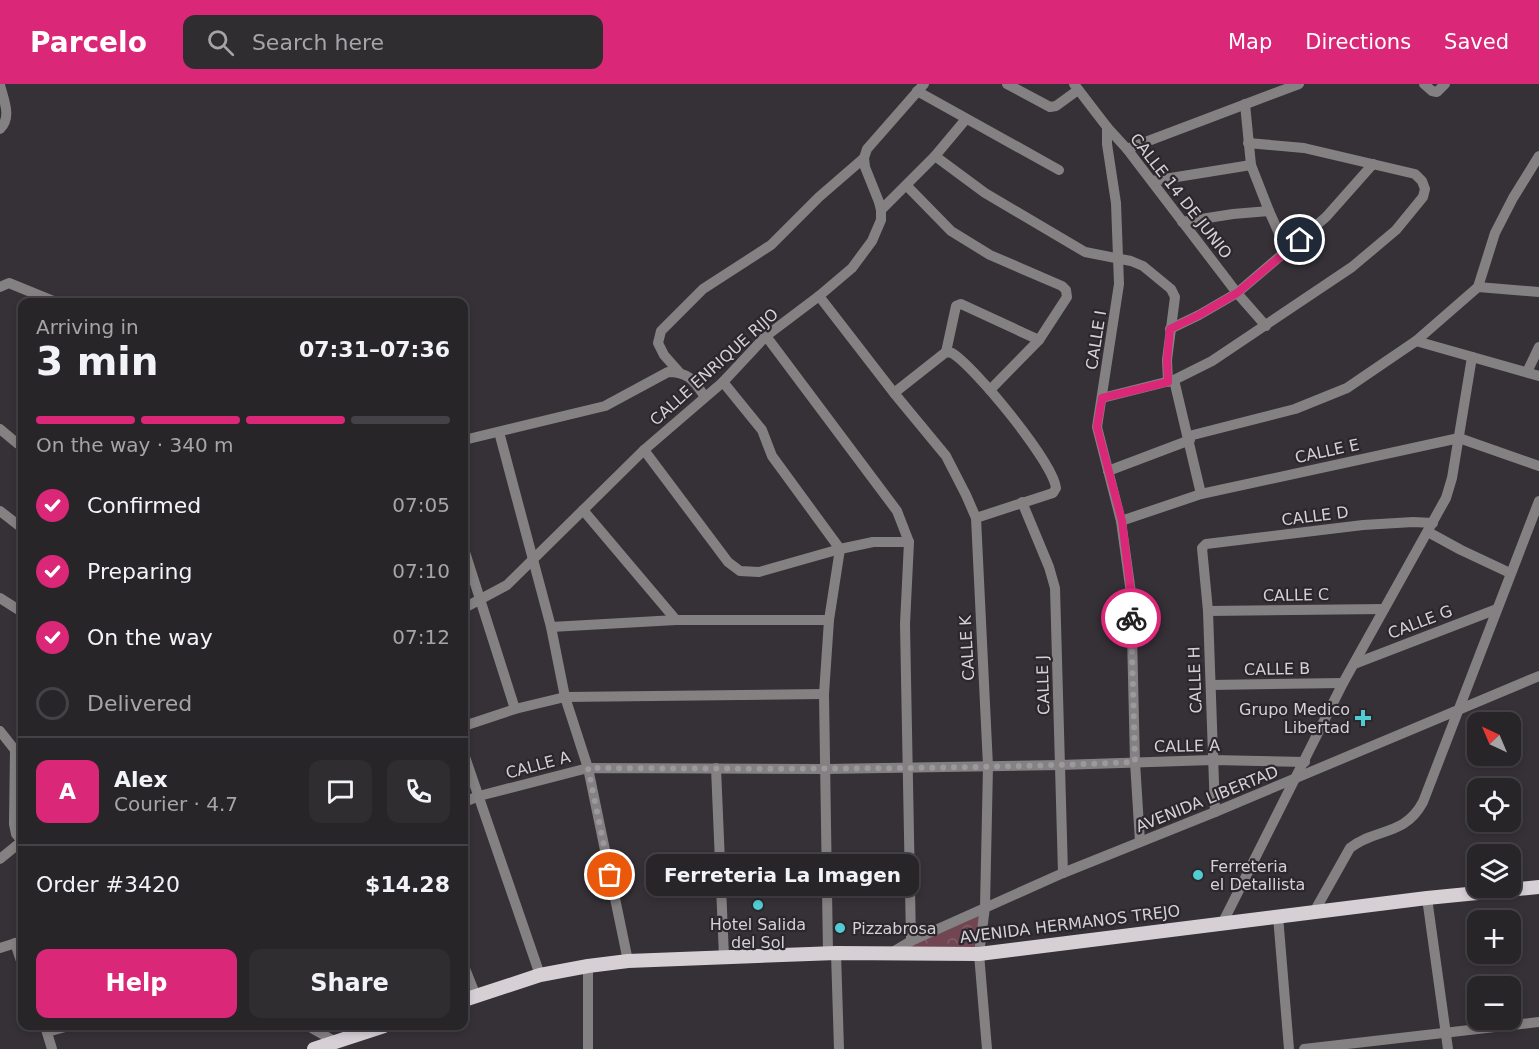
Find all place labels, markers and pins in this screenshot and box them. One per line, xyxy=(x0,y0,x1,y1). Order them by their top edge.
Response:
pin xyxy=(1274,214,1325,265)
place label: Grupo Medico Libertad xyxy=(1239,700,1350,737)
marker: Grupo Medico Libertad xyxy=(1354,709,1372,727)
pin xyxy=(584,849,635,900)
callout: Ferreteria La Imagen xyxy=(646,854,919,896)
place label: Ferreteria el Detallista xyxy=(1210,857,1305,894)
marker: Ferreteria el Detallista xyxy=(1191,868,1205,882)
marker: Hotel Salida del Sol xyxy=(751,898,765,912)
place label: Hotel Salida del Sol xyxy=(710,915,806,952)
place label: Pizzabrosa xyxy=(852,919,937,938)
marker: Pizzabrosa xyxy=(833,921,847,935)

